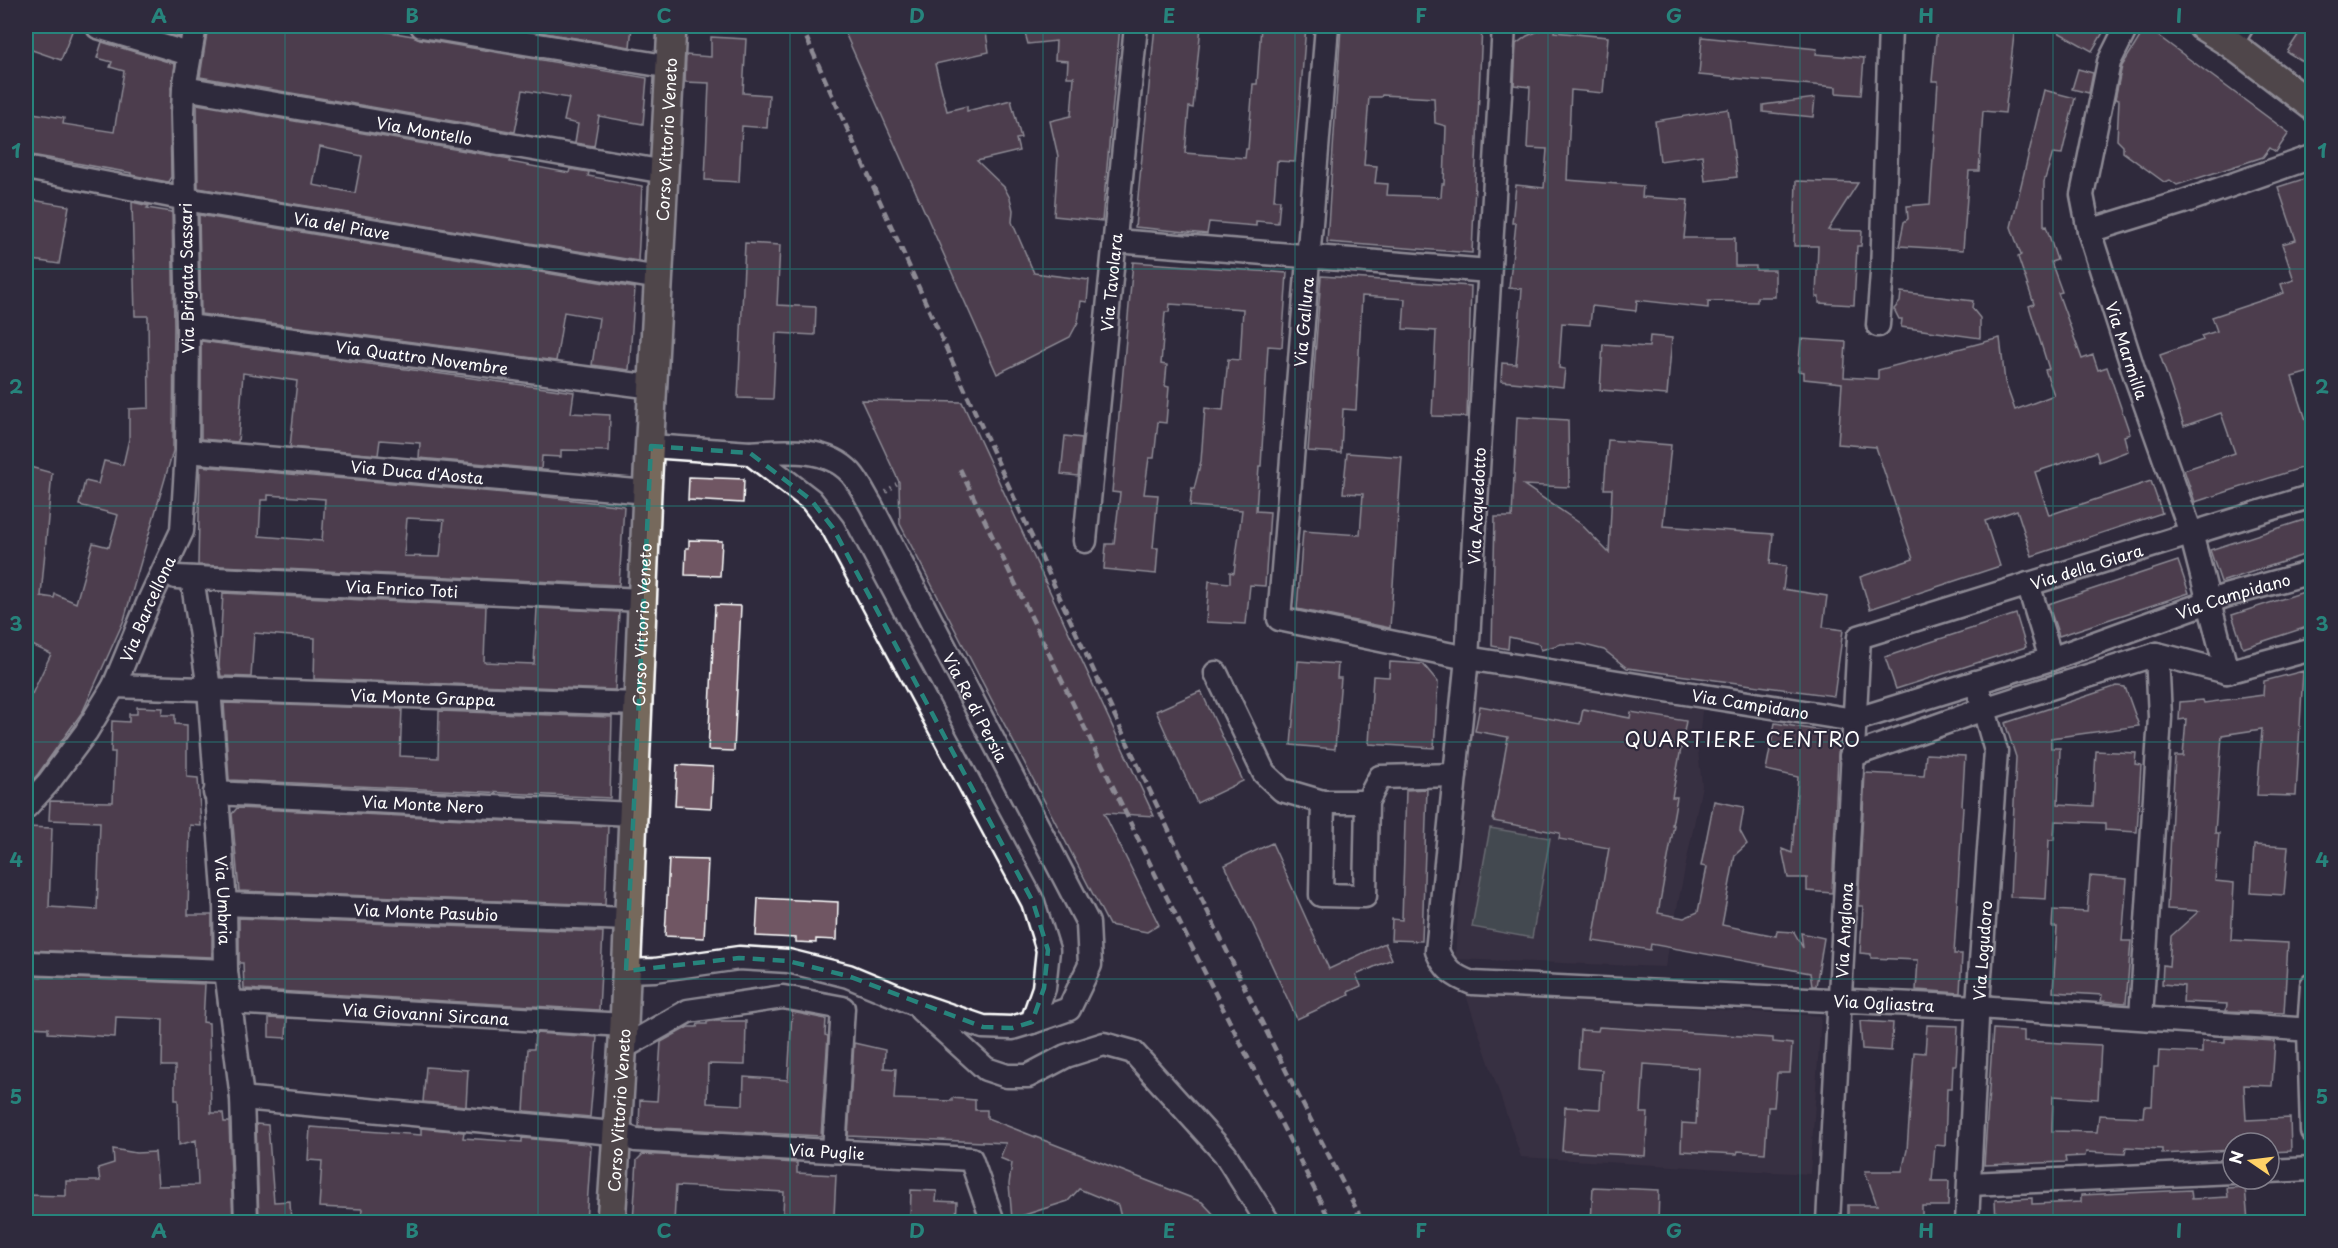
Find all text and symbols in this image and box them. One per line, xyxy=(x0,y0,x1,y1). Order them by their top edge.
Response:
text: A xyxy=(151,0,167,30)
text: B xyxy=(405,0,419,30)
text: C xyxy=(656,0,672,30)
text: D xyxy=(909,0,925,30)
text: E xyxy=(1163,0,1175,30)
text: F xyxy=(1415,0,1427,30)
text: G xyxy=(1666,0,1682,30)
text: H xyxy=(1918,0,1934,30)
text: I xyxy=(2176,0,2182,30)
street label: Corso Vittorio Veneto xyxy=(650,57,682,222)
street label: Via Montello xyxy=(374,110,474,150)
text: 1 xyxy=(11,135,21,165)
text: 1 xyxy=(2317,135,2327,165)
street label: Via Brigata Sassari xyxy=(173,202,199,354)
street label: Via del Piave xyxy=(292,205,392,245)
street label: Via Tavolara xyxy=(1094,232,1127,333)
street label: Via Gallura xyxy=(1287,276,1319,368)
street label: Via Marmilla xyxy=(2100,298,2155,403)
street label: Via Quattro Novembre xyxy=(334,333,510,380)
text: 2 xyxy=(9,371,23,401)
text: 2 xyxy=(2315,371,2329,401)
street label: Via Acquedotto xyxy=(1461,446,1491,565)
street label: Via Duca d'Aosta xyxy=(350,454,485,489)
street label: Via della Giara xyxy=(2027,537,2146,595)
street label: Corso Vittorio Veneto xyxy=(626,542,657,707)
street label: Via Barcellona xyxy=(113,552,181,666)
street label: Via Campidano xyxy=(2173,567,2293,625)
street label: Via Enrico Toti xyxy=(345,573,459,603)
text: 3 xyxy=(9,608,23,638)
text: 3 xyxy=(2315,608,2329,638)
street label: Via Re di Persia xyxy=(937,648,1014,766)
street label: Via Monte Grappa xyxy=(350,682,496,711)
street label: Via Campidano xyxy=(1690,682,1811,725)
district label: QUARTIERE CENTRO xyxy=(1624,724,1862,754)
street label: Via Monte Nero xyxy=(361,788,484,819)
text: 4 xyxy=(9,844,23,874)
text: 4 xyxy=(2315,844,2329,874)
street label: Via Umbria xyxy=(209,855,238,946)
street label: Via Anglona xyxy=(1829,882,1858,979)
street label: Via Monte Pasubio xyxy=(353,897,499,926)
street label: Via Logudoro xyxy=(1966,900,1997,1001)
street label: Via Ogliastra xyxy=(1833,988,1935,1017)
street label: Via Giovanni Sircana xyxy=(342,997,510,1030)
street label: Corso Vittorio Veneto xyxy=(601,1028,636,1193)
text: 5 xyxy=(10,1081,22,1111)
text: 5 xyxy=(2316,1081,2328,1111)
north arrow xyxy=(2221,1131,2281,1191)
street label: Via Puglie xyxy=(788,1137,865,1165)
text: N xyxy=(2222,1148,2249,1166)
text: A xyxy=(151,1215,167,1245)
text: B xyxy=(405,1215,419,1245)
text: C xyxy=(656,1215,672,1245)
text: D xyxy=(909,1215,925,1245)
text: E xyxy=(1163,1215,1175,1245)
text: F xyxy=(1415,1215,1427,1245)
text: G xyxy=(1666,1215,1682,1245)
text: H xyxy=(1918,1215,1934,1245)
text: I xyxy=(2176,1215,2182,1245)

